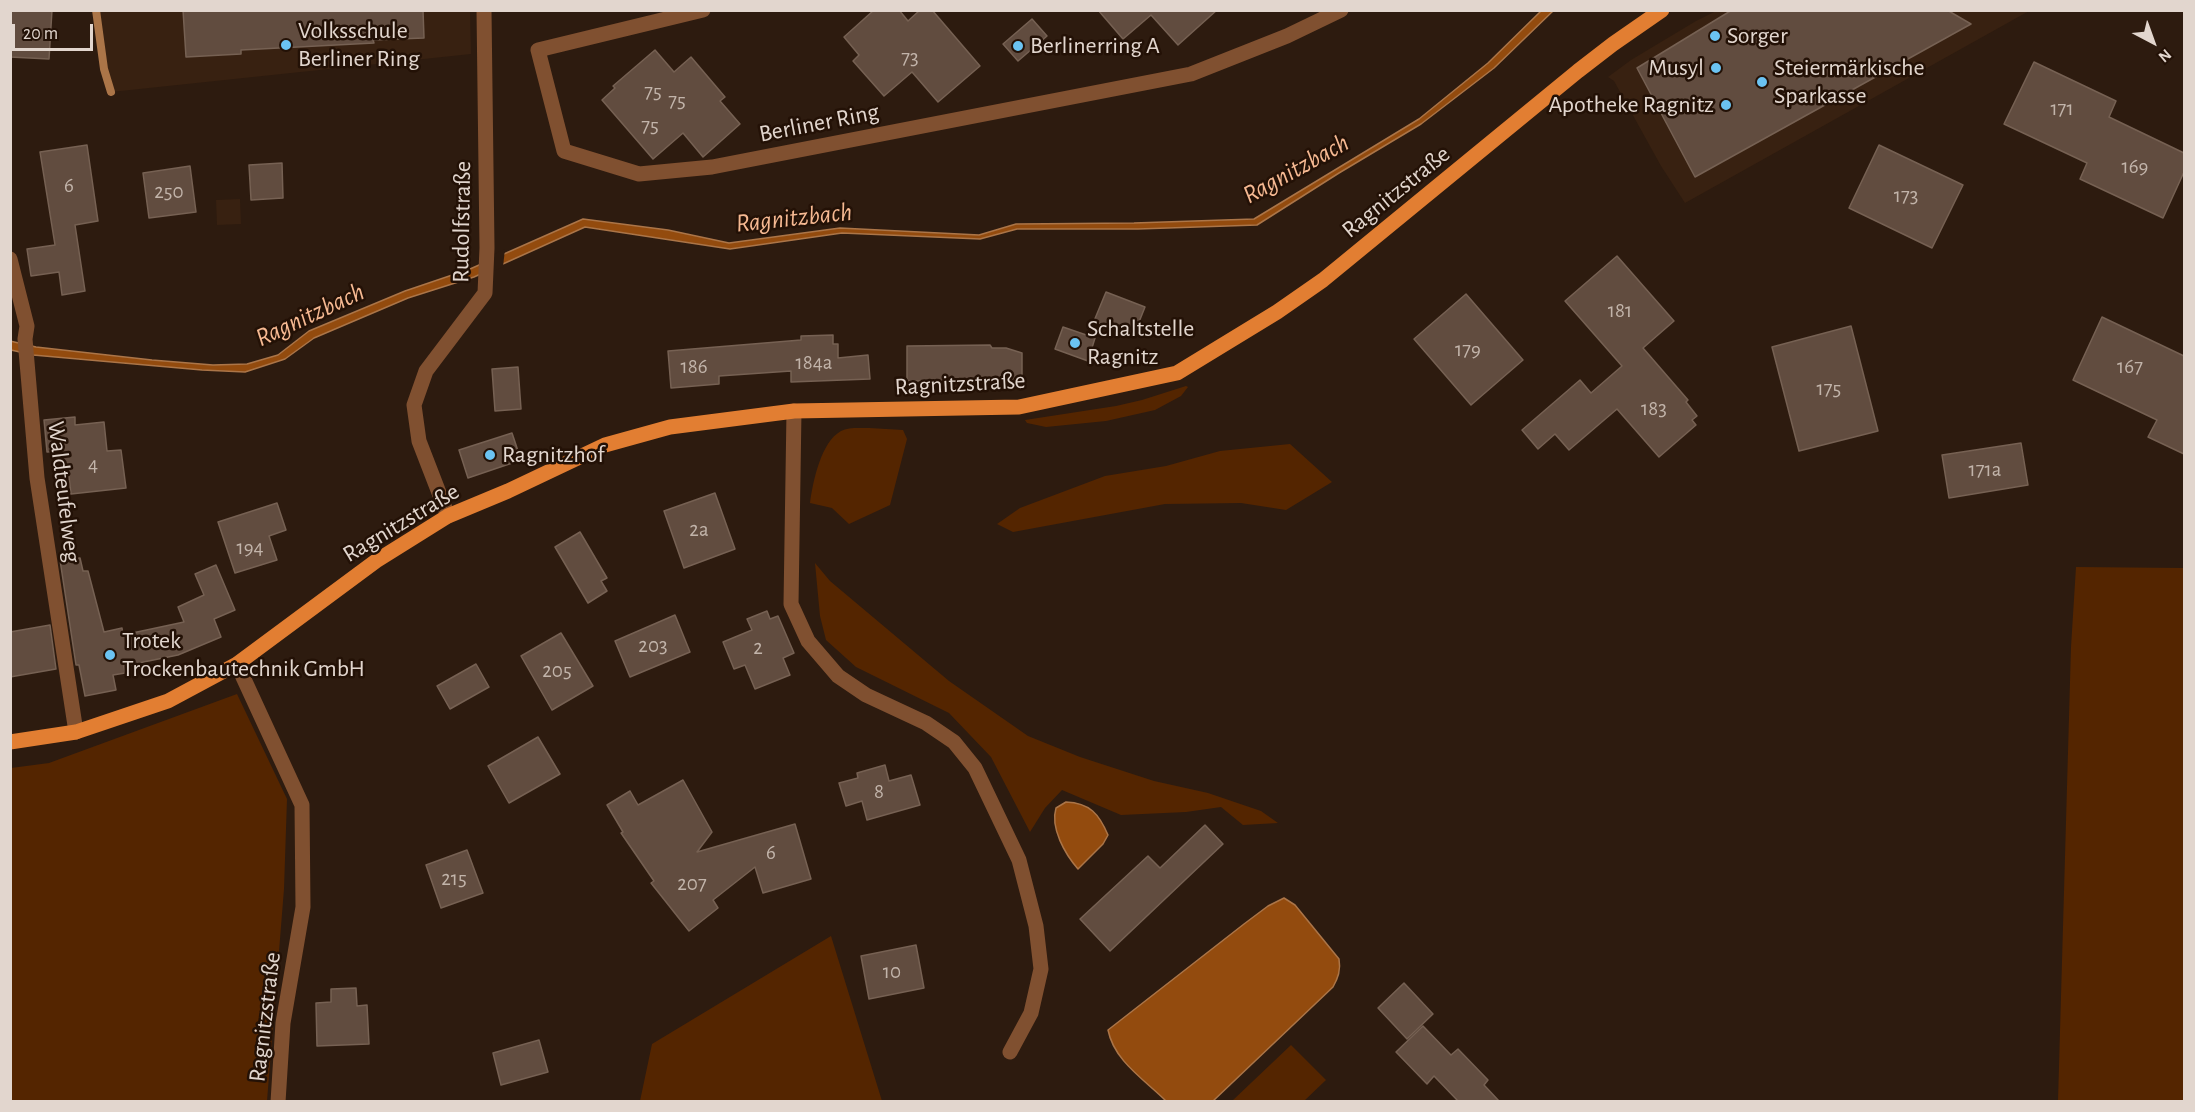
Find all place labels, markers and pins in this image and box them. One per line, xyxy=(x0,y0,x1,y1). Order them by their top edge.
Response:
place label: Volksschule Berliner Ring xyxy=(298,17,420,73)
place label: Sorger xyxy=(1727,22,1788,50)
marker: Sorger xyxy=(1708,29,1722,43)
place label: Berlinerring A xyxy=(1030,32,1160,60)
marker: Volksschule Berliner Ring xyxy=(279,38,293,52)
marker: Berlinerring A xyxy=(1011,39,1025,53)
place label: Musyl xyxy=(1648,54,1704,82)
place label: Steiermärkische Sparkasse xyxy=(1774,54,1925,110)
marker: Musyl xyxy=(1709,61,1723,75)
marker: Steiermärkische Sparkasse xyxy=(1755,75,1769,89)
place label: Apotheke Ragnitz xyxy=(1548,91,1714,119)
marker: Apotheke Ragnitz xyxy=(1719,98,1733,112)
place label: Schaltstelle Ragnitz xyxy=(1087,315,1194,371)
marker: Schaltstelle Ragnitz xyxy=(1068,336,1082,350)
place label: Ragnitzhof xyxy=(502,441,604,469)
marker: Ragnitzhof xyxy=(483,448,497,462)
place label: Trotek Trockenbautechnik GmbH xyxy=(122,627,365,683)
marker: Trotek Trockenbautechnik GmbH xyxy=(103,648,117,662)

